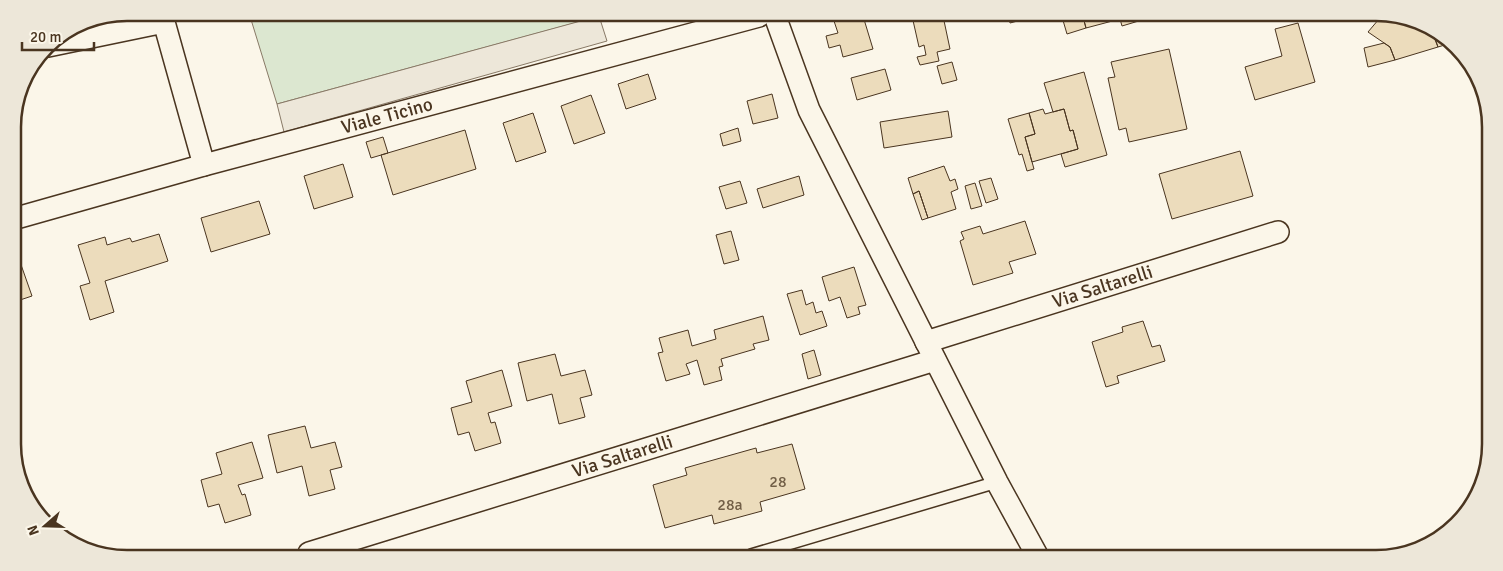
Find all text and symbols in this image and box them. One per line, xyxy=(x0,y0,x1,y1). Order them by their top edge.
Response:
scale bar xyxy=(22,20,95,52)
text: 20 m xyxy=(30,28,61,46)
street label: Viale Ticino xyxy=(339,92,436,140)
street label: Via Saltarelli xyxy=(1049,260,1156,314)
street label: Via Saltarelli xyxy=(569,430,676,483)
house number: 28 xyxy=(769,472,787,492)
house number: 28a xyxy=(717,495,743,515)
north arrow xyxy=(20,501,70,551)
text: N xyxy=(24,523,43,538)

